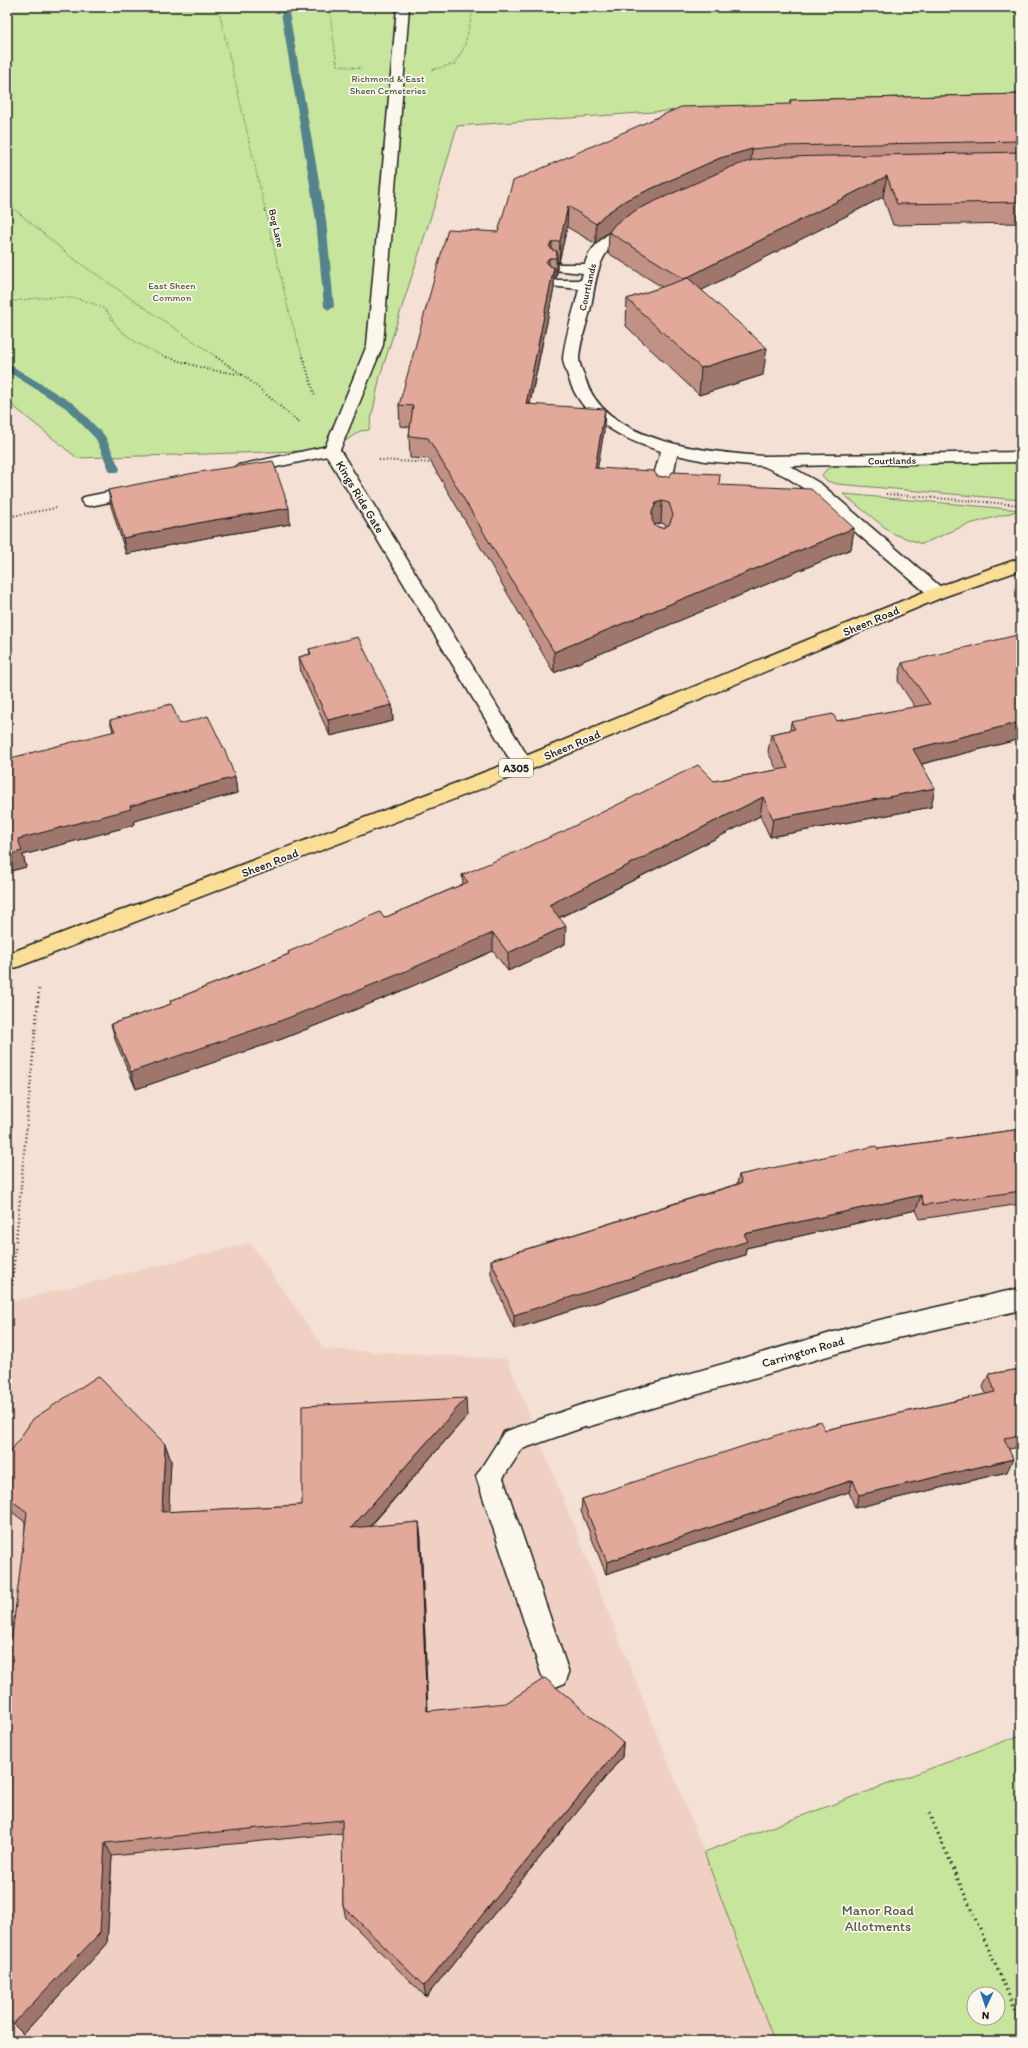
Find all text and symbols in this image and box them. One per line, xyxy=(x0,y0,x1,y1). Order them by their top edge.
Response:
park label: Richmond & East Sheen Cemeteries xyxy=(350,72,427,97)
street label: Bog Lane xyxy=(266,208,287,249)
street label: Courtlands xyxy=(576,262,599,312)
park label: East Sheen Common xyxy=(148,279,196,304)
street label: Courtlands xyxy=(868,454,917,467)
street label: Kings Ride Gate xyxy=(333,458,387,536)
street label: Sheen Road xyxy=(841,603,902,639)
street label: Sheen Road xyxy=(542,727,603,763)
road number: A305 xyxy=(499,759,533,777)
street label: Sheen Road xyxy=(239,846,301,880)
street label: Carrington Road xyxy=(760,1333,846,1370)
park label: Manor Road Allotments xyxy=(842,1902,915,1935)
north arrow xyxy=(966,1986,1006,2026)
text: N xyxy=(981,2009,990,2022)

